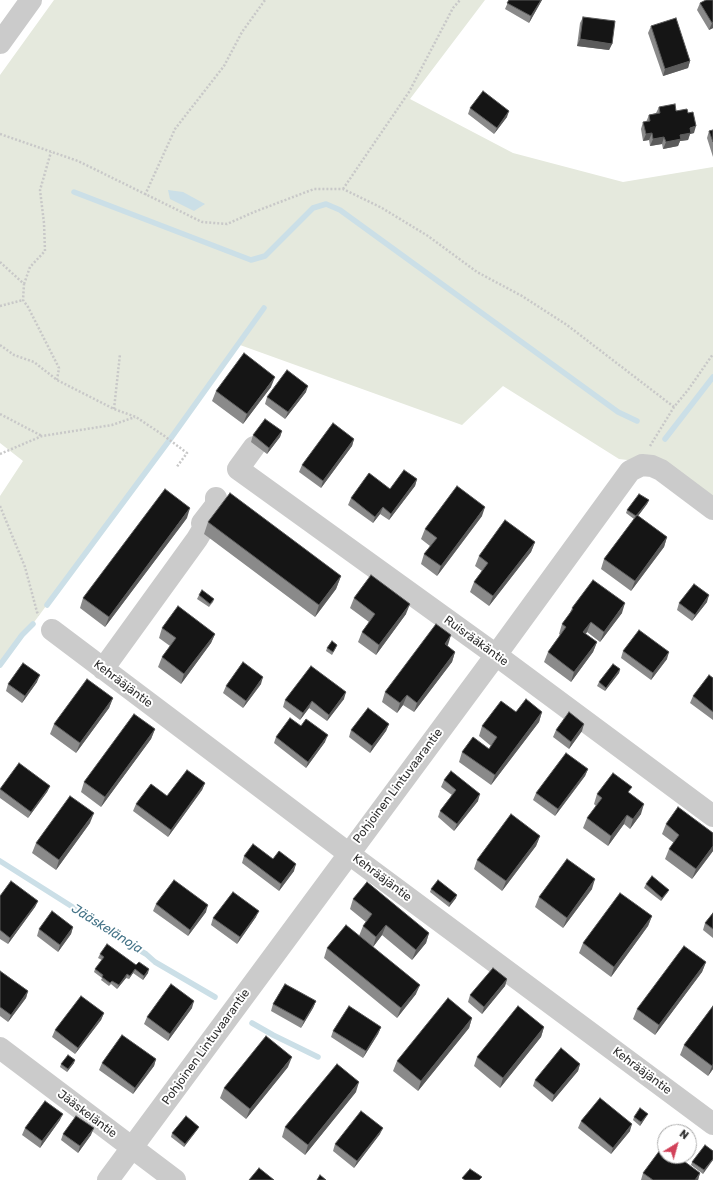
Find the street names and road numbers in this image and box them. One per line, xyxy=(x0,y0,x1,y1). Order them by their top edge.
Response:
street label: Ruisrääkäntie xyxy=(441,613,511,669)
street label: Kehrääjäntie xyxy=(91,657,155,711)
street label: Pohjoinen Lintuvaarantie xyxy=(350,726,446,846)
street label: Kehrääjäntie xyxy=(350,851,414,905)
street label: Pohjoinen Lintuvaarantie xyxy=(159,986,253,1108)
street label: Kehrääjäntie xyxy=(610,1044,674,1098)
street label: Jääskeläntie xyxy=(54,1087,120,1141)

